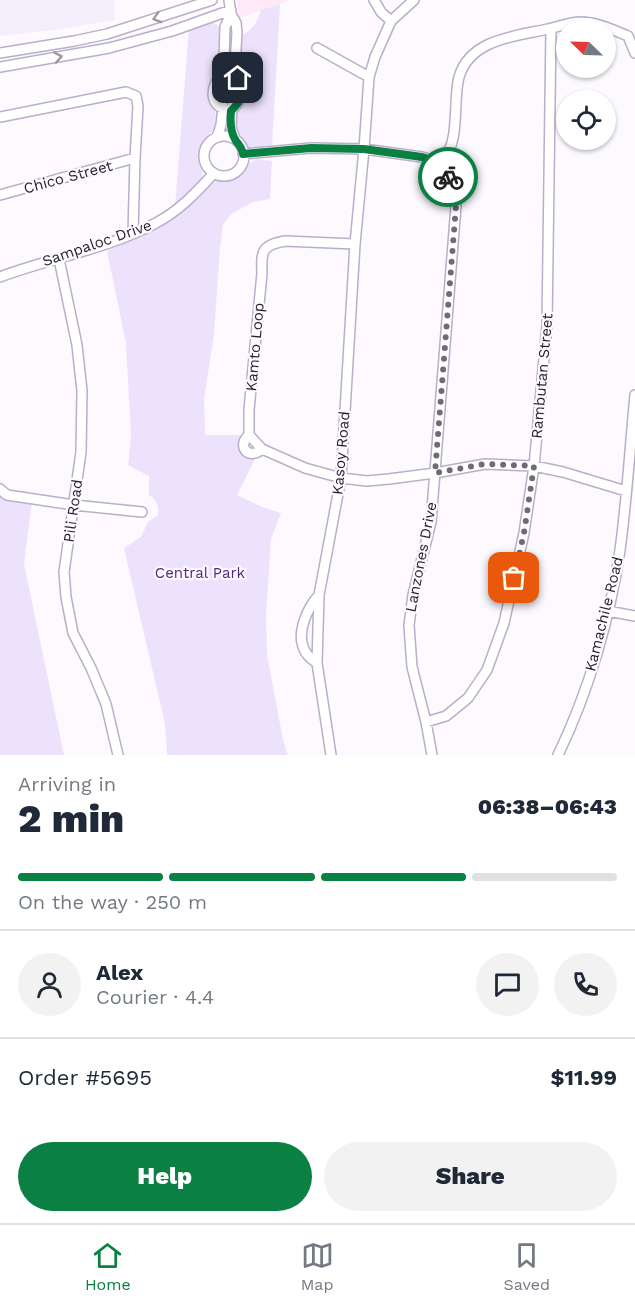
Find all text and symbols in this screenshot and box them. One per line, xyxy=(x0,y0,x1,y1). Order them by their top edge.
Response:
one-way arrow xyxy=(152,11,163,23)
north arrow xyxy=(556,18,616,78)
map controls xyxy=(556,18,616,150)
one-way arrow xyxy=(52,51,62,64)
pin xyxy=(212,52,263,103)
icon: home xyxy=(221,61,254,94)
button: locate xyxy=(556,90,616,150)
courier xyxy=(418,147,478,207)
street label: Chico Street xyxy=(22,156,115,197)
icon: bike xyxy=(432,161,465,194)
street label: Sampaloc Drive xyxy=(40,216,154,270)
street label: Kamto Loop xyxy=(242,302,268,392)
street label: Rambutan Street xyxy=(528,312,557,439)
street label: Kasoy Road xyxy=(328,410,354,496)
street label: Pili Road xyxy=(60,478,86,544)
street label: Lanzones Drive xyxy=(401,500,441,614)
pin xyxy=(488,552,539,603)
street label: Kamachile Road xyxy=(581,555,627,673)
icon: bag xyxy=(497,561,530,594)
park label: Central Park xyxy=(155,564,246,582)
text: Arriving in xyxy=(18,772,116,796)
text: 06:38–06:43 xyxy=(478,794,617,819)
text: 2 min xyxy=(18,796,124,841)
text: On the way · 250 m xyxy=(18,890,207,914)
button: person xyxy=(18,953,81,1016)
button: chat xyxy=(476,953,539,1016)
button: phone xyxy=(554,953,617,1016)
text: Alex xyxy=(96,960,143,985)
text: Courier · 4.4 xyxy=(96,985,214,1009)
text: Order #5695 xyxy=(18,1065,152,1090)
text: $11.99 xyxy=(550,1065,617,1090)
button: Help xyxy=(18,1142,312,1211)
button: Share xyxy=(324,1142,617,1211)
tab: Home xyxy=(85,1239,131,1294)
tab: Map xyxy=(301,1239,334,1294)
tab: Saved xyxy=(504,1239,550,1294)

